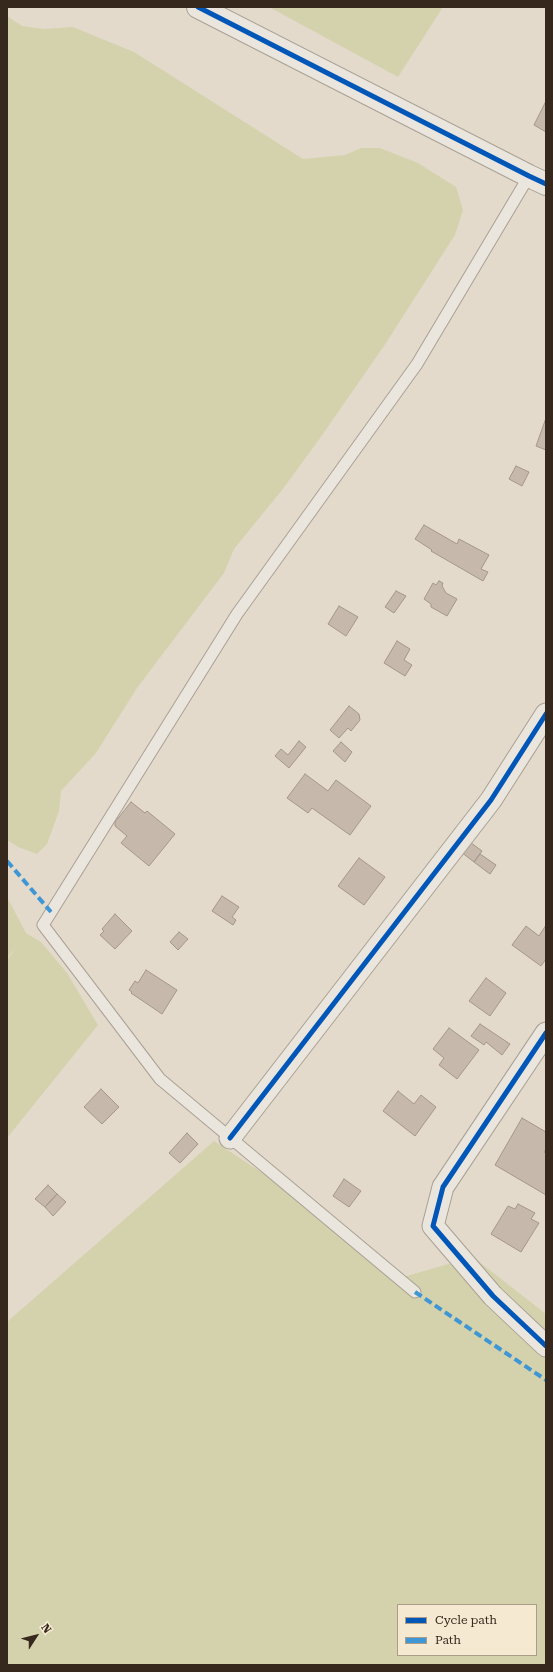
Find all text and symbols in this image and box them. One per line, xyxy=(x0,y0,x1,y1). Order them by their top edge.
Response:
legend xyxy=(397,1604,537,1656)
text: Cycle path xyxy=(435,1613,497,1627)
north arrow xyxy=(16,1616,56,1656)
text: N xyxy=(38,1621,54,1636)
text: Path xyxy=(435,1633,461,1647)

